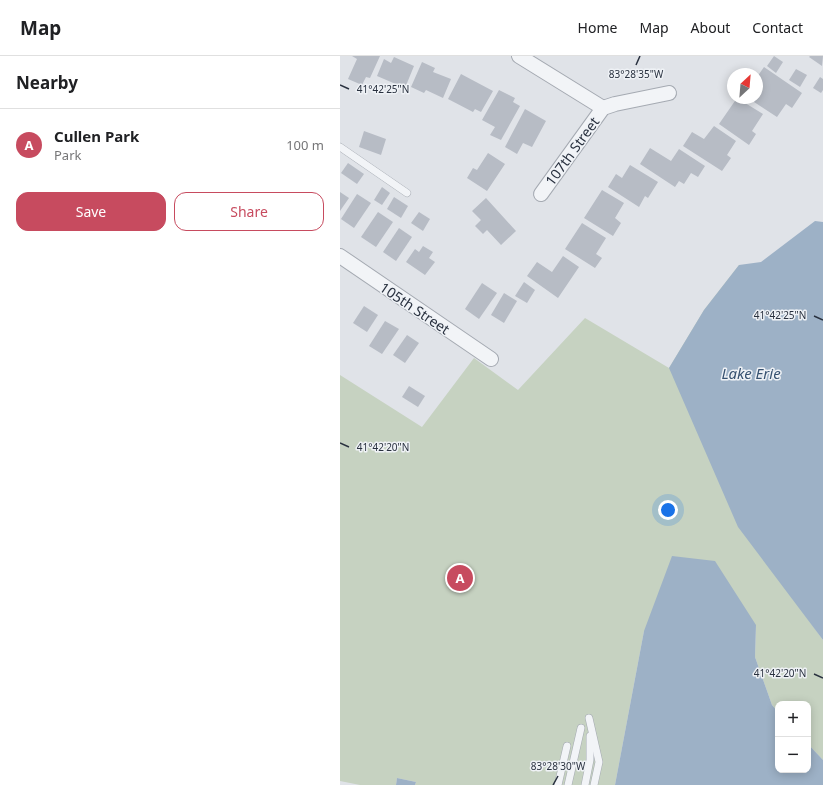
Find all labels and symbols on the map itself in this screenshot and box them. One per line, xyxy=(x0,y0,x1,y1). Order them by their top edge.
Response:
text: 83°28'35"W xyxy=(609,67,664,81)
north arrow xyxy=(727,68,763,104)
text: 41°42'25"N xyxy=(357,82,409,96)
street label: 107th Street xyxy=(541,113,603,189)
street label: 105th Street xyxy=(376,278,454,338)
text: 41°42'25"N xyxy=(754,308,806,322)
water label: Lake Erie xyxy=(721,363,781,383)
text: 41°42'20"N xyxy=(357,440,409,454)
your location xyxy=(658,500,678,520)
pin: A xyxy=(447,563,473,593)
text: 41°42'20"N xyxy=(754,666,806,680)
text: 83°28'30"W xyxy=(531,759,586,773)

